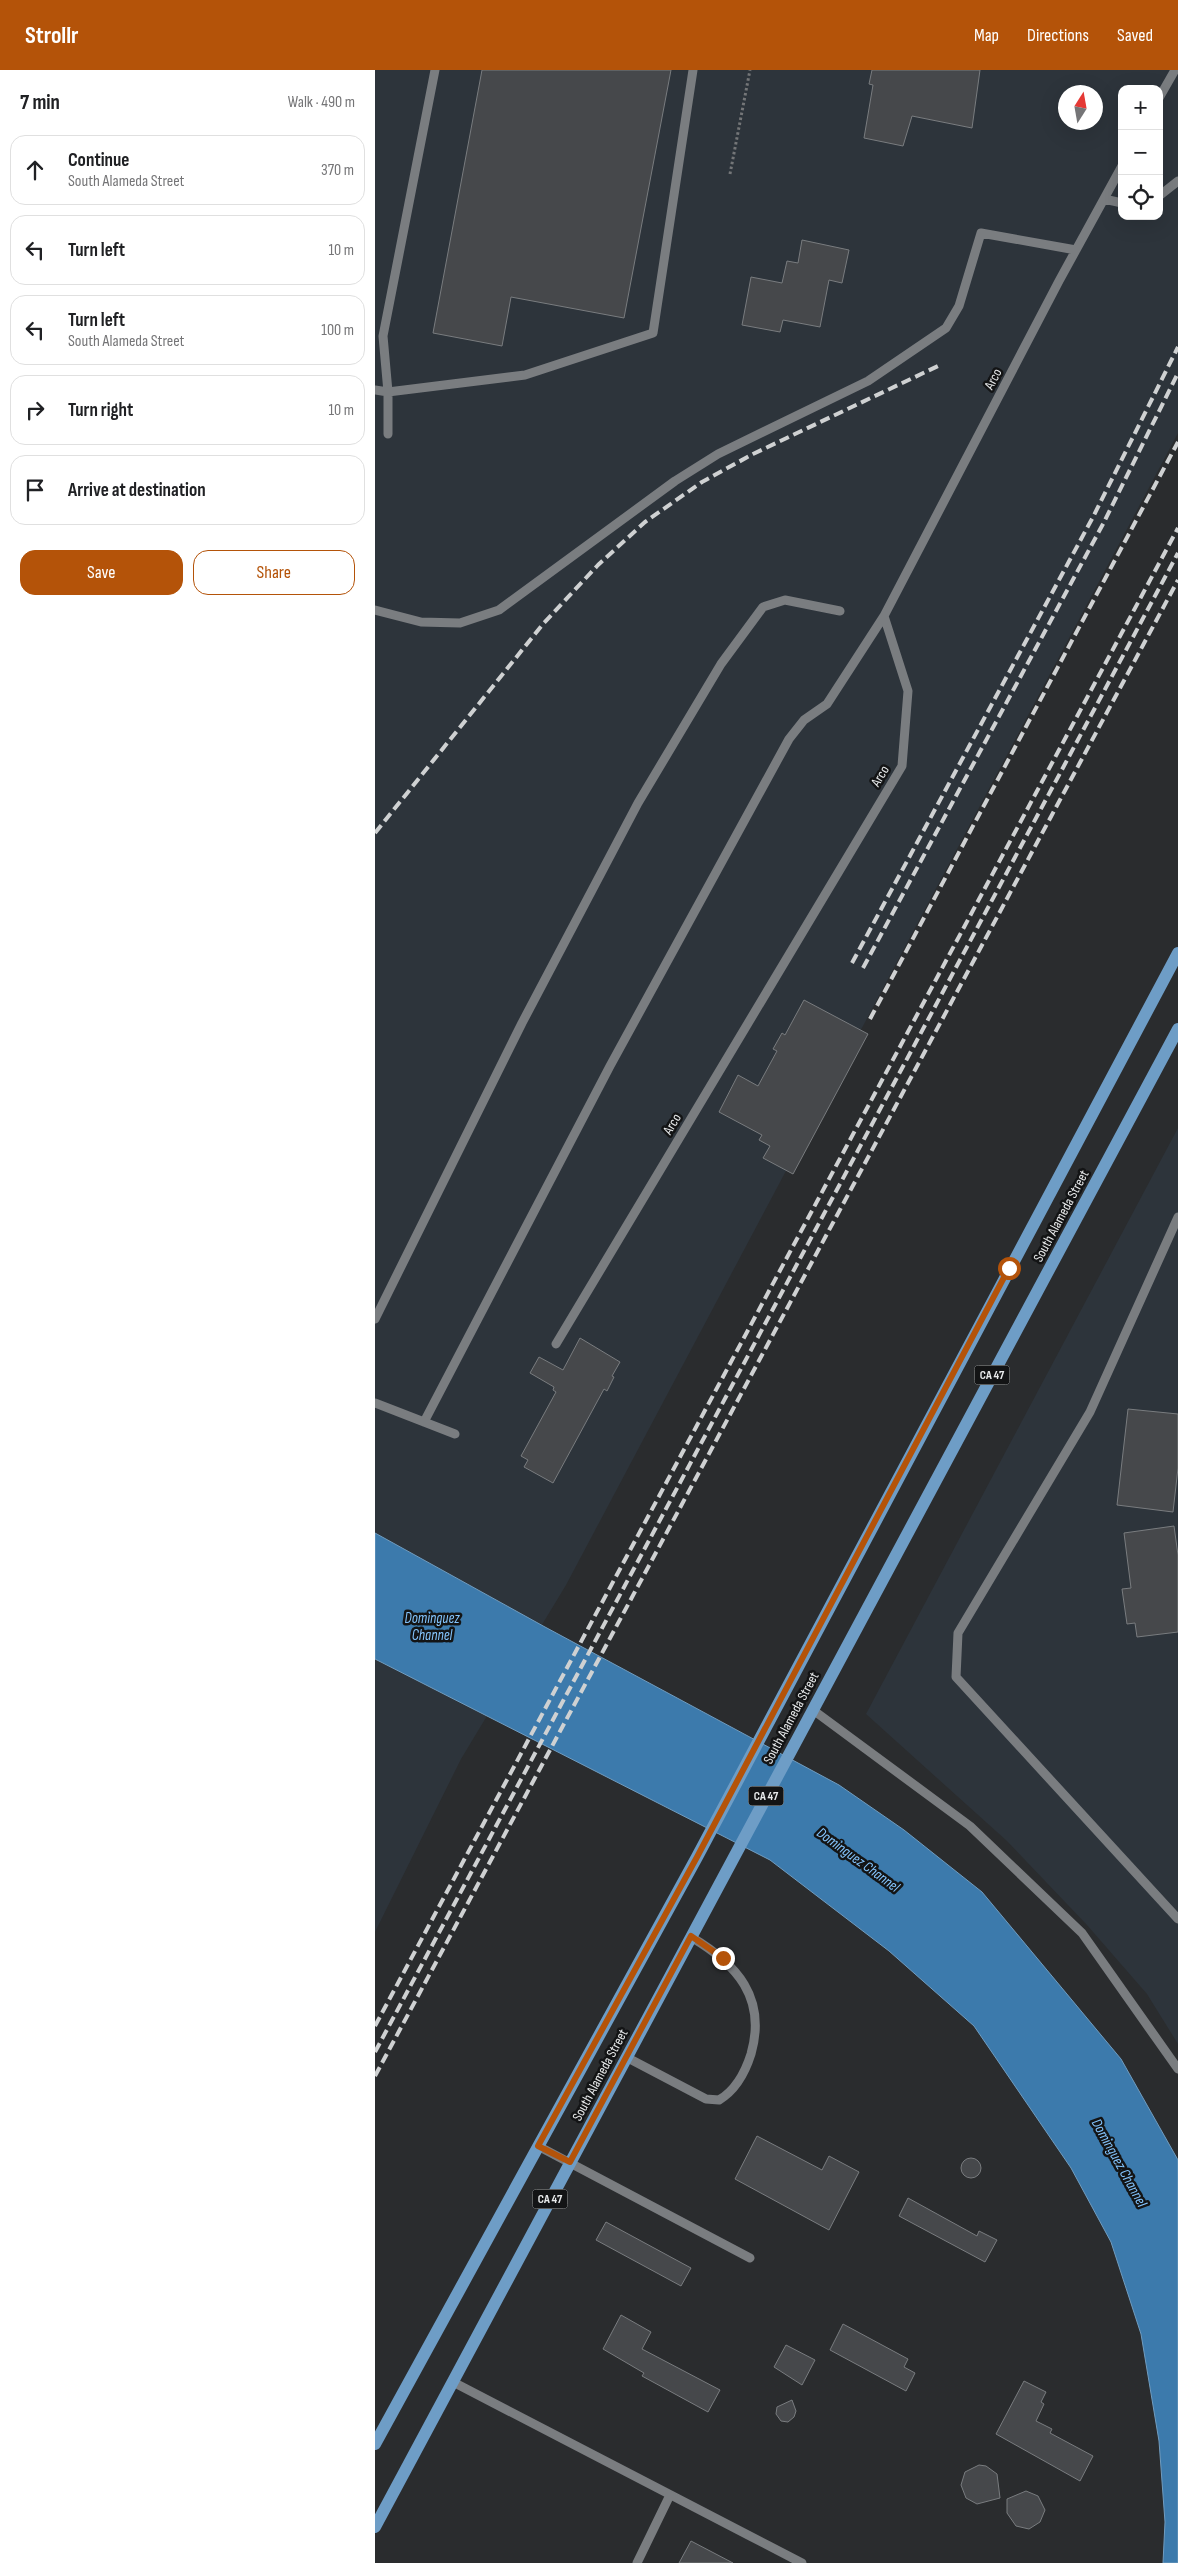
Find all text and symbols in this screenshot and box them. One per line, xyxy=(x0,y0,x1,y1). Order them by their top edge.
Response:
text: Strollr xyxy=(25,21,79,50)
text: Map xyxy=(974,25,999,46)
text: Directions xyxy=(1027,25,1089,46)
text: Saved xyxy=(1117,25,1153,46)
north arrow xyxy=(1058,85,1103,130)
map controls xyxy=(1118,85,1163,220)
button: + xyxy=(1118,85,1163,130)
text: 7 min xyxy=(20,90,60,115)
text: Walk · 490 m xyxy=(288,93,355,112)
button: − xyxy=(1118,130,1163,175)
text: Continue xyxy=(68,149,129,172)
icon: ahead xyxy=(21,156,49,184)
text: 370 m xyxy=(321,161,354,180)
text: South Alameda Street xyxy=(68,172,184,191)
button: locate xyxy=(1118,175,1163,220)
icon: left xyxy=(21,236,49,264)
text: Turn left xyxy=(68,239,125,262)
text: 10 m xyxy=(328,241,354,260)
text: Turn left xyxy=(68,309,125,332)
icon: left xyxy=(21,316,49,344)
text: 100 m xyxy=(321,321,354,340)
text: South Alameda Street xyxy=(68,332,184,351)
street label: Arco xyxy=(980,365,1006,393)
icon: right xyxy=(21,396,49,424)
text: Turn right xyxy=(68,399,133,422)
text: 10 m xyxy=(328,401,354,420)
icon: arrive xyxy=(21,476,49,504)
text: Arrive at destination xyxy=(68,479,206,502)
button: Save xyxy=(20,550,183,595)
button: Share xyxy=(193,550,355,595)
street label: Arco xyxy=(867,762,893,790)
street label: Arco xyxy=(659,1110,685,1138)
street label: South Alameda Street xyxy=(1030,1167,1092,1265)
route start xyxy=(998,1257,1021,1280)
road number: CA 47 xyxy=(975,1366,1009,1384)
water label: Dominguez Channel xyxy=(404,1609,460,1645)
street label: South Alameda Street xyxy=(760,1669,822,1767)
road number: CA 47 xyxy=(749,1786,783,1805)
water label: Dominguez Channel xyxy=(813,1823,904,1897)
route end xyxy=(712,1947,735,1970)
street label: South Alameda Street xyxy=(569,2026,631,2124)
water label: Dominguez Channel xyxy=(1087,2115,1152,2212)
road number: CA 47 xyxy=(533,2190,567,2208)

